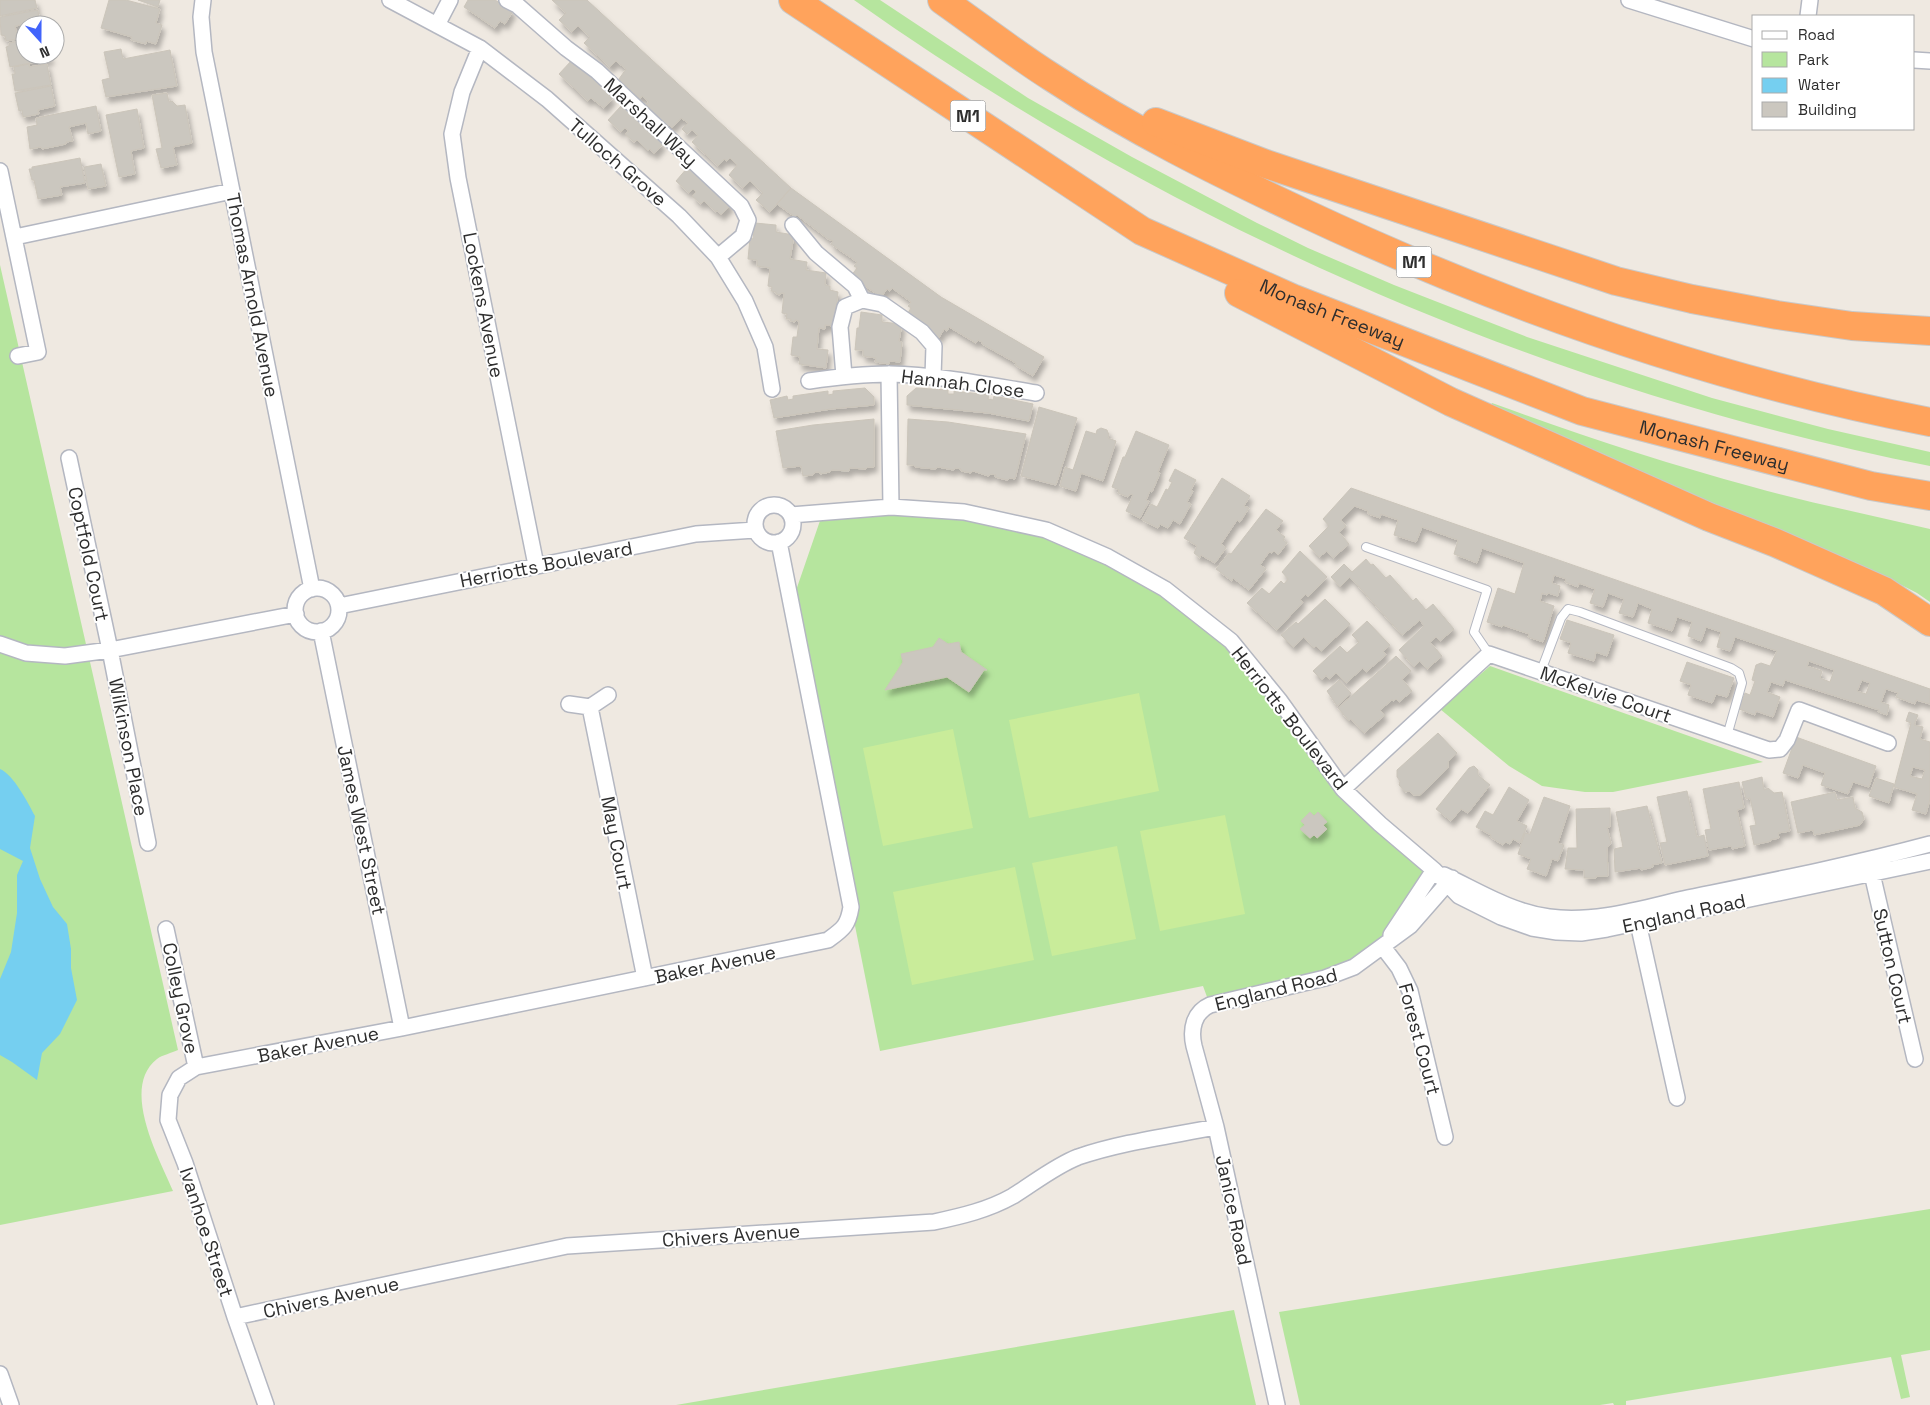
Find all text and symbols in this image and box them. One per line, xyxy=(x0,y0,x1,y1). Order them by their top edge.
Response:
north arrow xyxy=(15,15,65,65)
legend xyxy=(1752,15,1915,130)
text: Road xyxy=(1798,25,1835,44)
text: N xyxy=(37,42,52,62)
text: Park xyxy=(1798,50,1829,69)
street label: Marshall Way xyxy=(598,72,703,172)
text: Water xyxy=(1798,75,1841,94)
road number: M1 xyxy=(950,100,986,132)
text: Building xyxy=(1798,100,1857,119)
street label: Tulloch Grove xyxy=(563,113,672,212)
street label: Thomas Arnold Avenue xyxy=(220,191,285,399)
street label: Lockens Avenue xyxy=(457,230,510,380)
road number: M1 xyxy=(1396,246,1432,278)
street label: Monash Freeway xyxy=(1256,273,1408,354)
street label: Hannah Close xyxy=(900,364,1026,403)
street label: Monash Freeway xyxy=(1637,414,1792,477)
street label: Coptfold Court xyxy=(62,485,115,624)
street label: Herriotts Boulevard xyxy=(458,535,635,594)
street label: Herriotts Boulevard xyxy=(1226,641,1353,795)
street label: McKelvie Court xyxy=(1537,660,1675,729)
street label: Wilkinson Place xyxy=(103,676,154,818)
street label: James West Street xyxy=(331,743,392,917)
street label: May Court xyxy=(595,794,638,892)
street label: England Road xyxy=(1620,888,1748,939)
street label: Sutton Court xyxy=(1867,906,1918,1026)
street label: Baker Avenue xyxy=(652,939,778,990)
street label: Colley Grove xyxy=(157,940,204,1056)
street label: England Road xyxy=(1212,962,1340,1017)
street label: Forest Court xyxy=(1393,980,1446,1098)
street label: Baker Avenue xyxy=(255,1020,381,1069)
street label: Janice Road xyxy=(1210,1153,1257,1268)
street label: Ivanhoe Street xyxy=(174,1164,239,1300)
street label: Chivers Avenue xyxy=(661,1218,801,1253)
street label: Chivers Avenue xyxy=(261,1271,401,1324)

